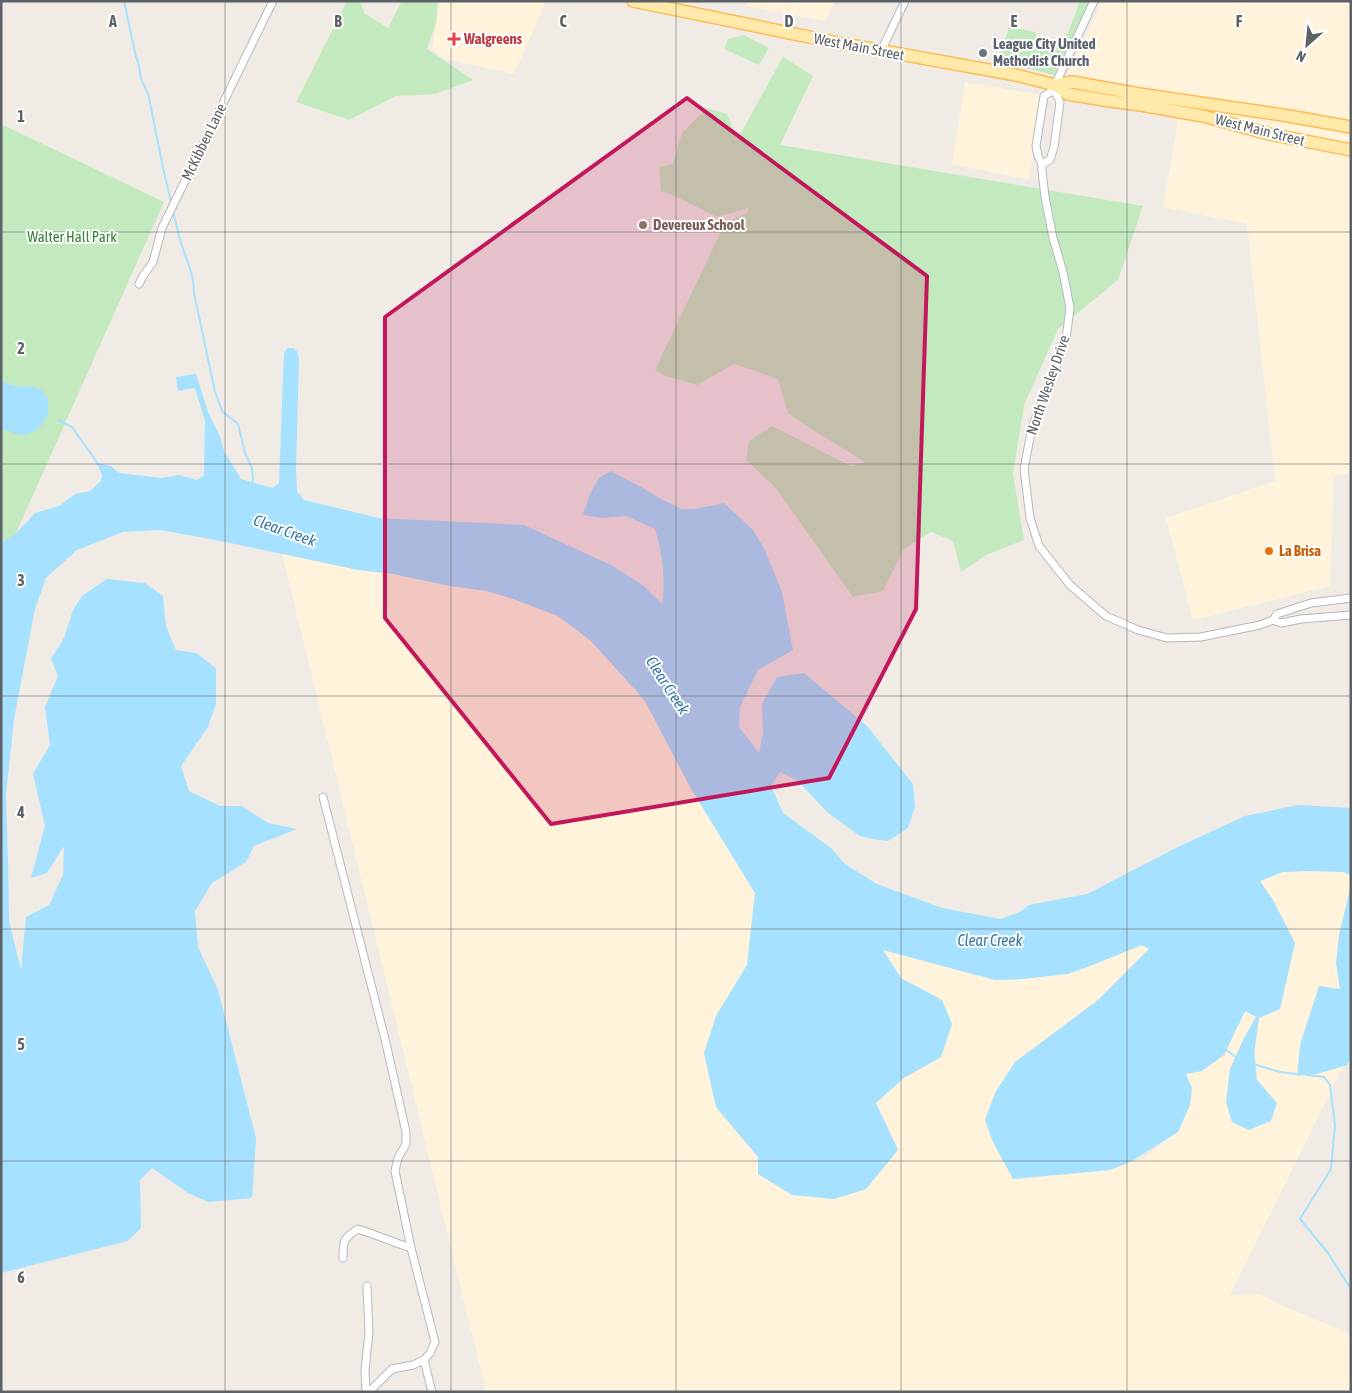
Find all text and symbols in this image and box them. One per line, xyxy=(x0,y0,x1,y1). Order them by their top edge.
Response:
text: A xyxy=(108,12,117,30)
text: B xyxy=(334,12,342,30)
text: C xyxy=(559,12,567,30)
text: D xyxy=(785,12,794,30)
text: E xyxy=(1011,12,1018,30)
text: F xyxy=(1236,12,1243,30)
north arrow xyxy=(1282,20,1332,70)
street label: West Main Street xyxy=(813,29,906,64)
place label: Walgreens xyxy=(463,30,523,47)
marker: Walgreens xyxy=(448,33,460,45)
place label: League City United Methodist Church xyxy=(993,35,1096,69)
marker: League City United Methodist Church xyxy=(977,47,989,59)
text: N xyxy=(1294,48,1308,66)
street label: McKibben Lane xyxy=(178,100,230,183)
text: 1 xyxy=(17,107,25,125)
street label: West Main Street xyxy=(1214,110,1307,149)
place label: Devereux School xyxy=(653,216,746,233)
marker: Devereux School xyxy=(637,219,649,231)
park label: Walter Hall Park xyxy=(27,228,117,245)
street label: North Wesley Drive xyxy=(1023,333,1073,437)
text: 2 xyxy=(17,339,25,357)
water label: Clear Creek xyxy=(251,510,320,550)
place label: La Brisa xyxy=(1279,542,1321,559)
marker: La Brisa xyxy=(1263,545,1275,557)
text: 3 xyxy=(17,571,25,589)
water label: Clear Creek xyxy=(643,653,694,718)
text: 4 xyxy=(16,803,25,821)
water label: Clear Creek xyxy=(957,931,1024,949)
text: 5 xyxy=(17,1035,25,1053)
text: 6 xyxy=(17,1268,25,1286)

